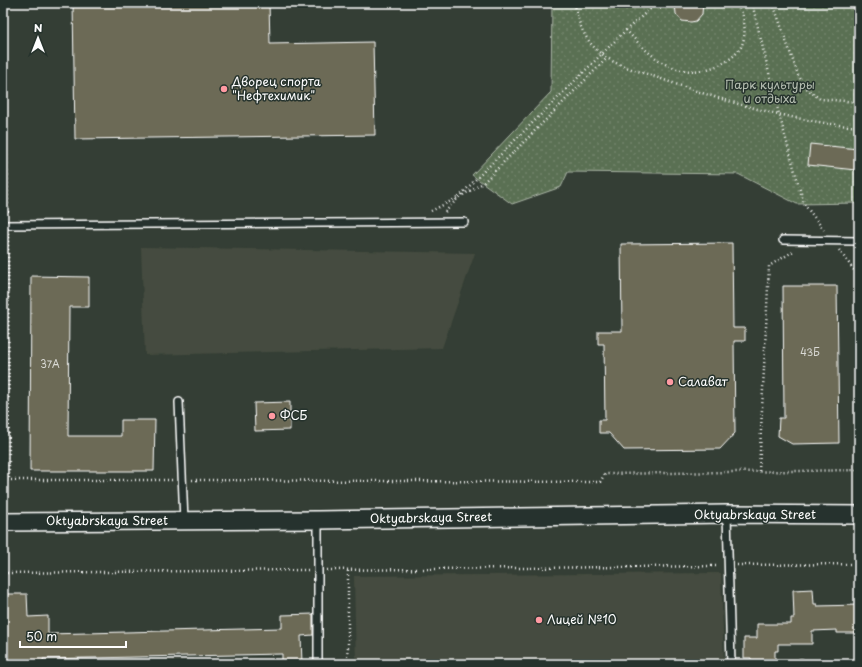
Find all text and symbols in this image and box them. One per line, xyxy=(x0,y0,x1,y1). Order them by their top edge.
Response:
north arrow xyxy=(18,18,58,58)
text: N xyxy=(34,19,43,36)
place label: Дворец спорта "Нефтехимик" xyxy=(231,72,322,104)
park label: Парк культуры и отдыха xyxy=(725,75,815,107)
marker: Дворец спорта "Нефтехимик" xyxy=(219,84,229,94)
house number: 43Б xyxy=(800,344,820,359)
house number: 37А xyxy=(40,356,60,371)
place label: Салават xyxy=(678,372,729,390)
marker: Салават xyxy=(665,377,675,387)
place label: ФСБ xyxy=(280,406,307,424)
marker: ФСБ xyxy=(267,411,277,421)
street label: Oktyabrskaya Street xyxy=(694,505,816,523)
street label: Oktyabrskaya Street xyxy=(370,507,492,527)
street label: Oktyabrskaya Street xyxy=(46,511,168,529)
place label: Лицей №10 xyxy=(547,610,617,628)
marker: Лицей №10 xyxy=(534,615,544,625)
scale bar xyxy=(20,623,126,649)
text: 50 m xyxy=(26,627,57,645)

